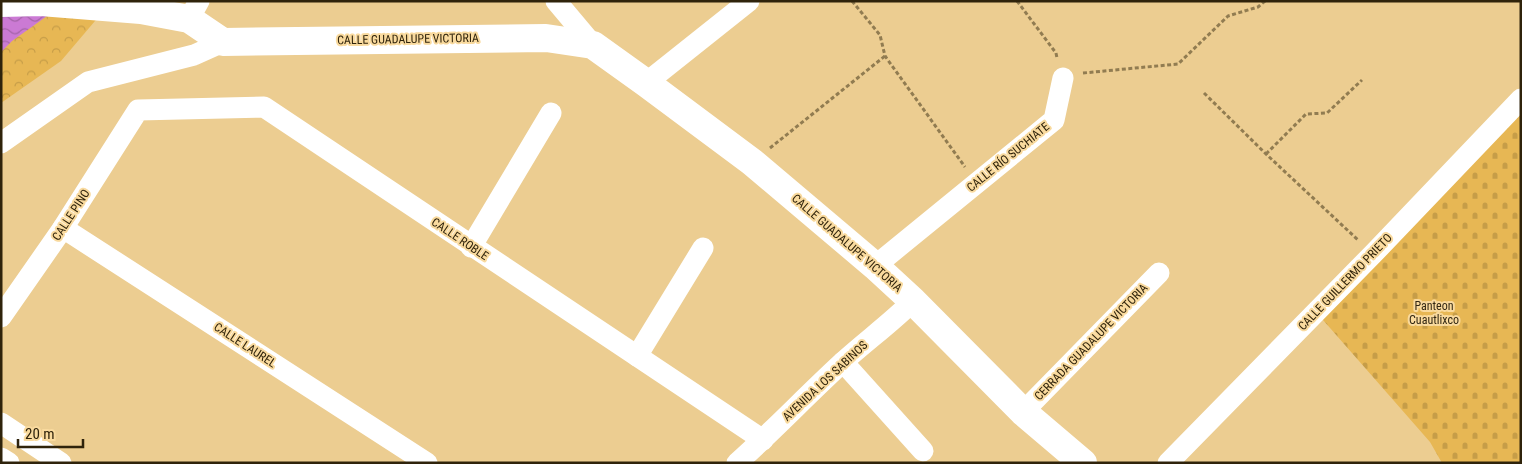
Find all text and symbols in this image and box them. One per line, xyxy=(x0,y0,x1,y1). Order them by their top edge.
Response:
street label: CALLE GUADALUPE VICTORIA xyxy=(337,31,479,47)
street label: CALLE RÍO SUCHIATE xyxy=(963,119,1052,195)
street label: CALLE PINO xyxy=(49,187,93,243)
street label: CALLE GUADALUPE VICTORIA xyxy=(789,191,905,295)
street label: CALLE ROBLE xyxy=(429,215,491,263)
street label: CALLE GUILLERMO PRIETO xyxy=(1295,231,1395,333)
street label: CERRADA GUADALUPE VICTORIA xyxy=(1032,281,1150,403)
park label: Panteon Cuautlixco xyxy=(1409,299,1459,327)
street label: CALLE LAUREL xyxy=(211,320,279,370)
street label: AVENIDA LOS SABINOS xyxy=(780,338,870,424)
scale bar xyxy=(18,416,82,448)
text: 20 m xyxy=(25,425,55,443)

